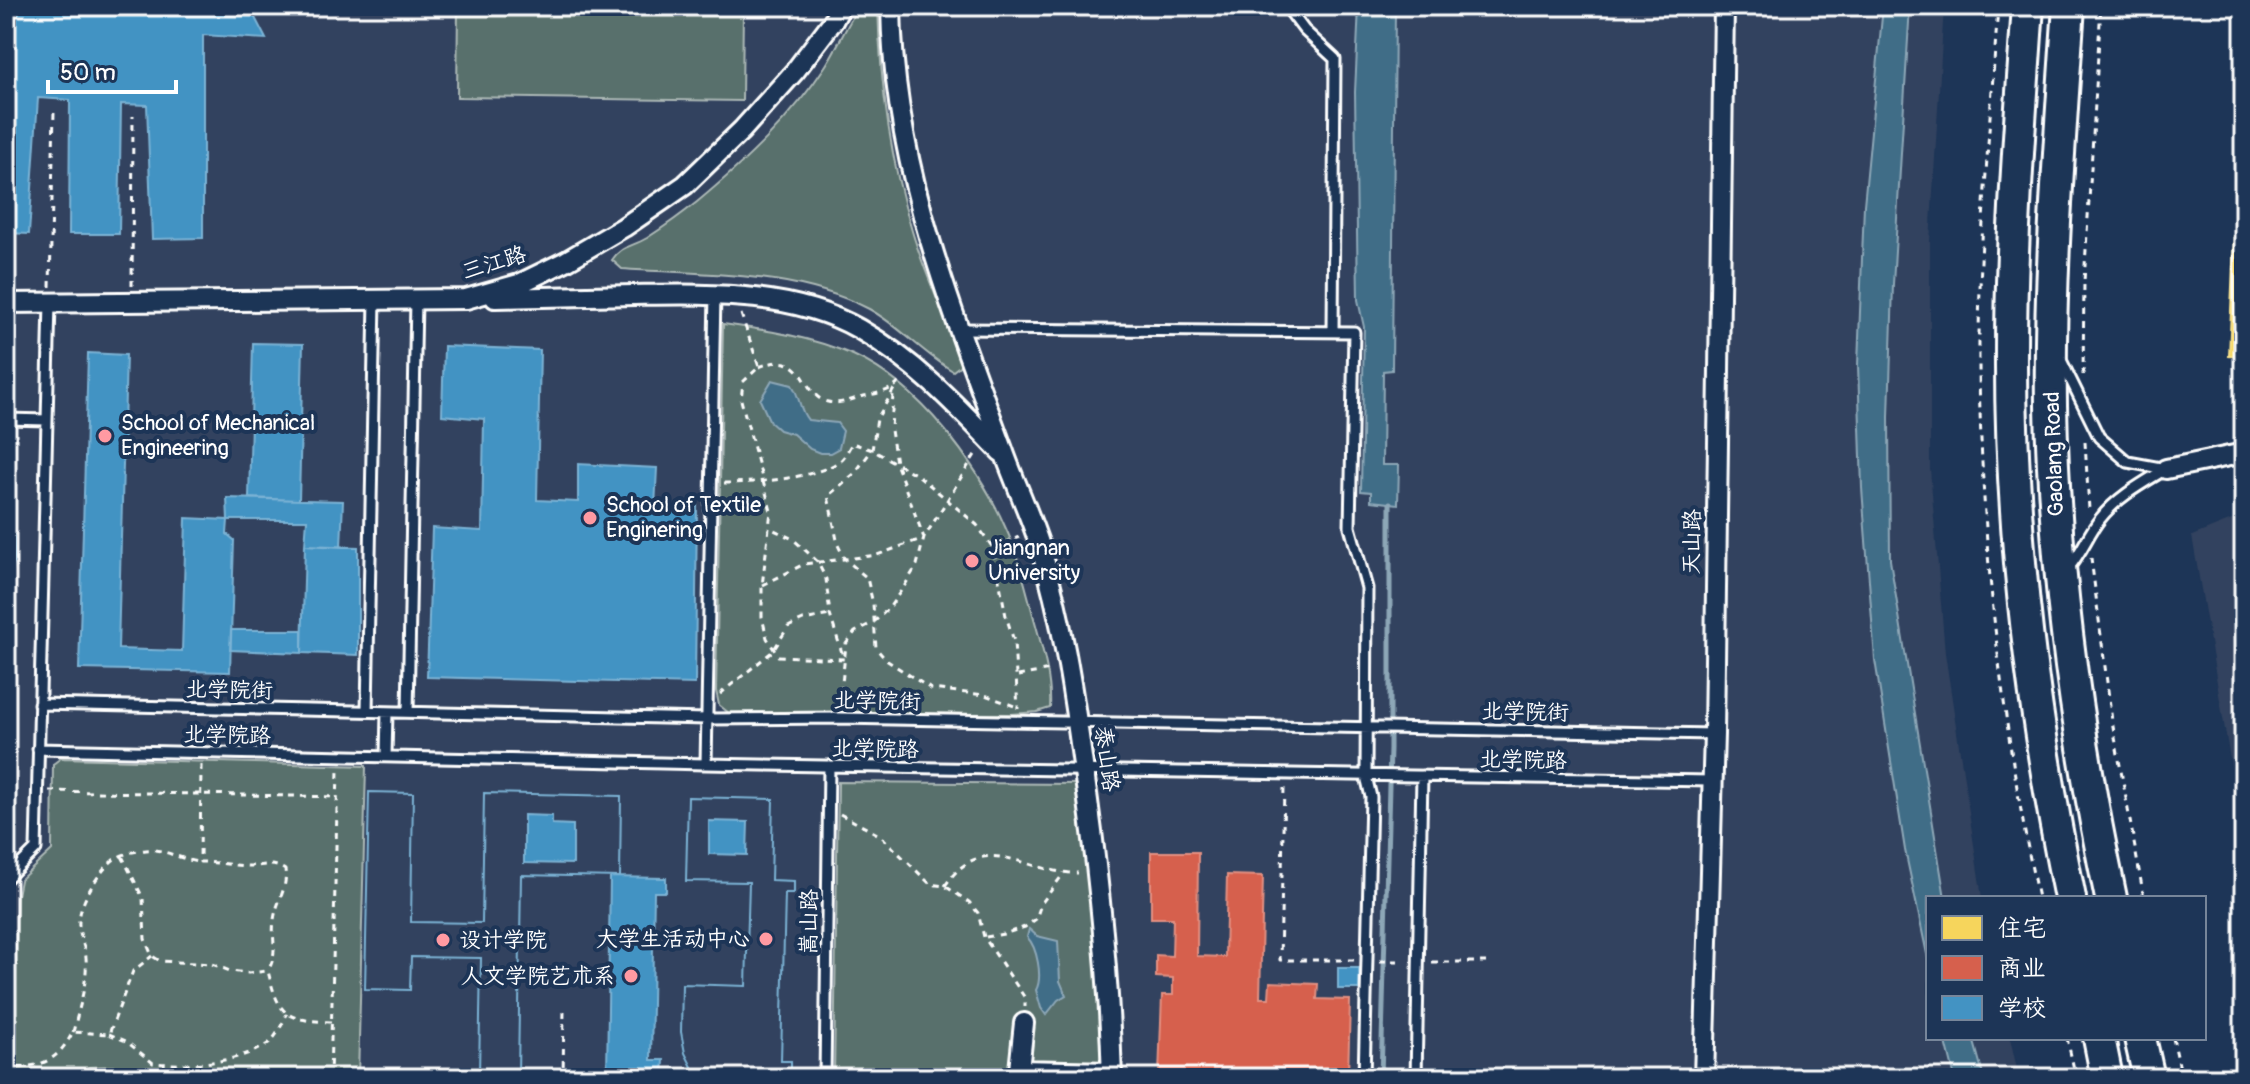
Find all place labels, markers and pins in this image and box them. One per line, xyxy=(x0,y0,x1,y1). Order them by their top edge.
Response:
place label: School of Mechanical Engineering xyxy=(121,409,315,462)
marker: School of Mechanical Engineering xyxy=(96,427,114,445)
place label: School of Textile Enginering xyxy=(606,491,761,544)
marker: School of Textile Enginering xyxy=(581,509,599,527)
place label: Jiangnan University xyxy=(988,534,1080,587)
marker: Jiangnan University xyxy=(963,552,981,570)
place label: 大学生活动中心 xyxy=(596,925,750,953)
place label: 设计学院 xyxy=(459,926,547,954)
marker: 大学生活动中心 xyxy=(757,930,775,948)
marker: 设计学院 xyxy=(434,931,452,949)
place label: 人文学院艺术系 xyxy=(461,962,615,990)
marker: 人文学院艺术系 xyxy=(622,967,640,985)

